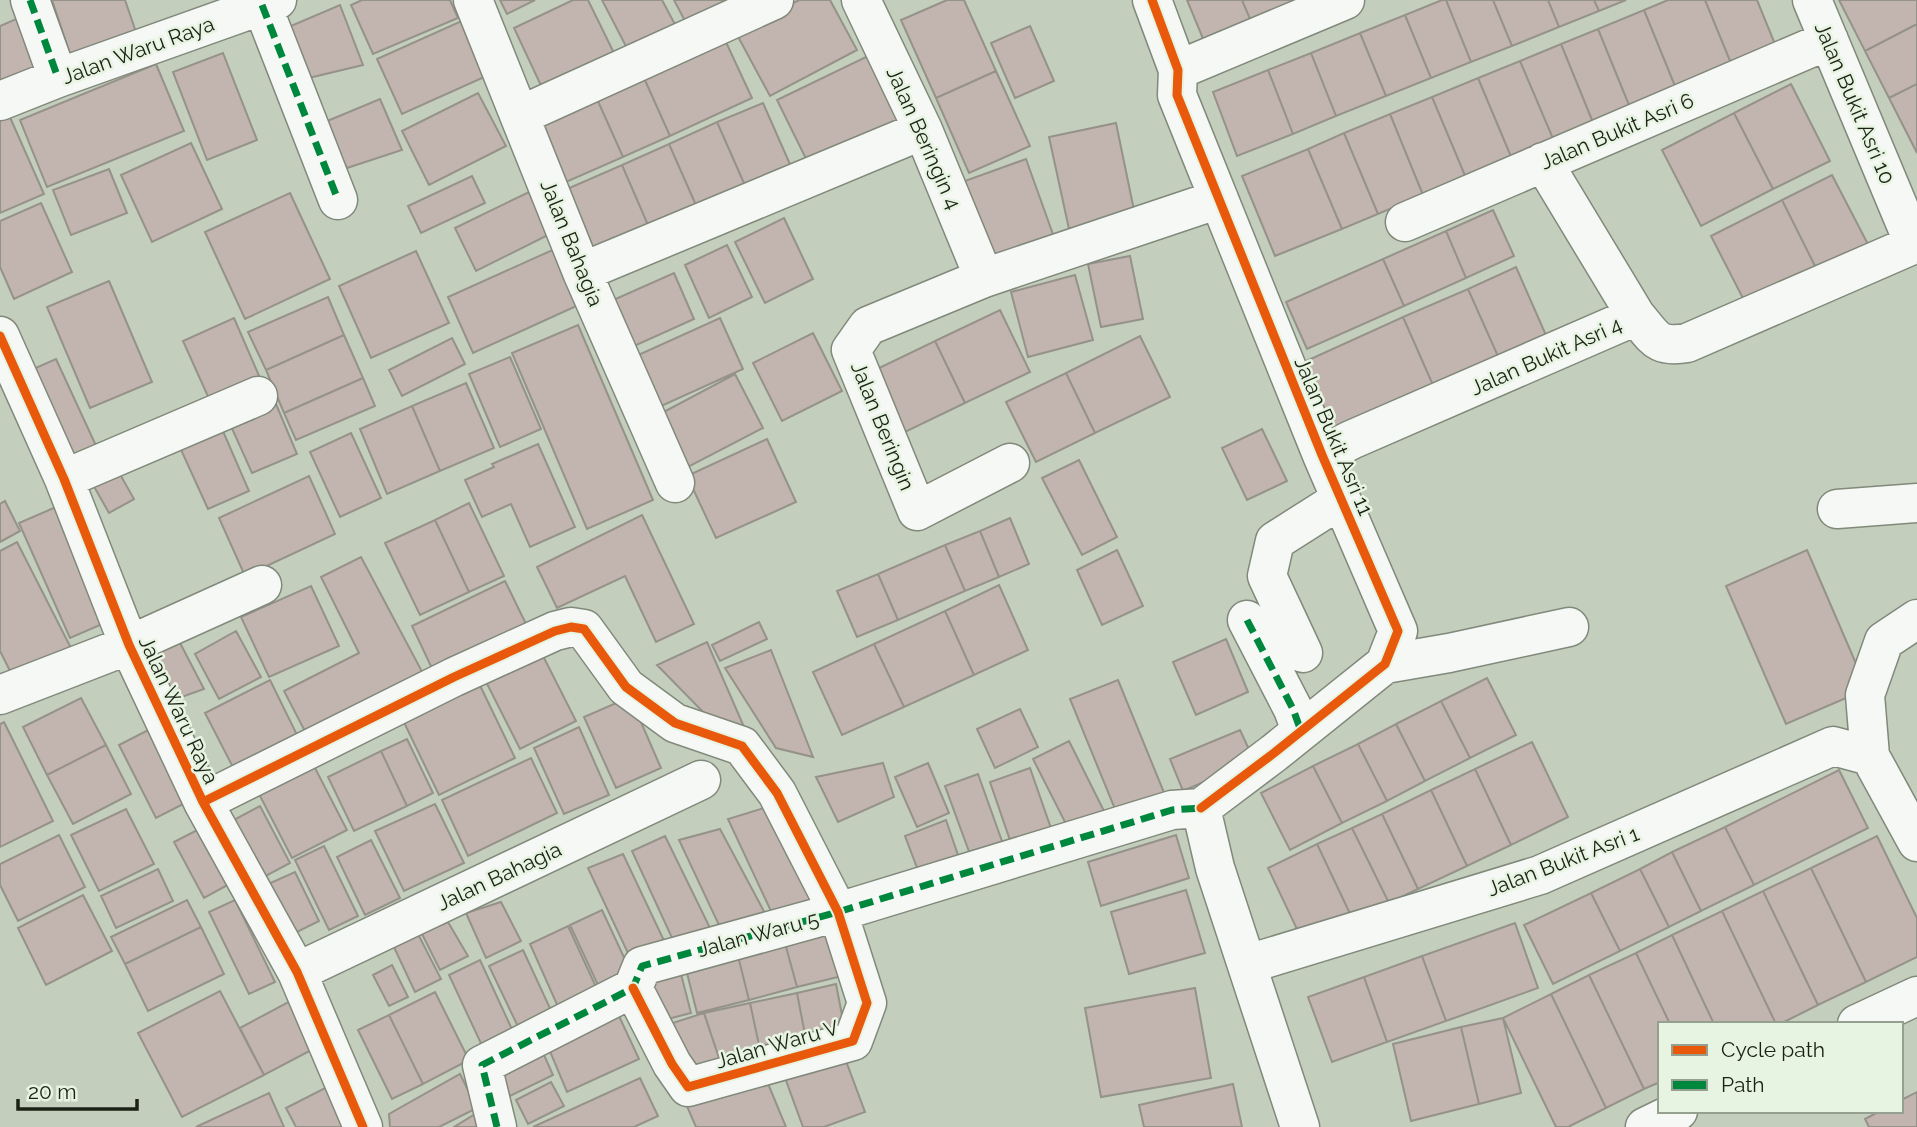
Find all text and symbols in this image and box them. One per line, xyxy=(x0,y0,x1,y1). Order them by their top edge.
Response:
street label: Jalan Waru Raya xyxy=(58,11,218,89)
street label: Jalan Bukit Asri 10 xyxy=(1810,18,1900,188)
street label: Jalan Beringin 4 xyxy=(881,63,967,213)
street label: Jalan Bukit Asri 6 xyxy=(1537,87,1697,175)
street label: Jalan Bahagia xyxy=(535,176,609,310)
street label: Jalan Bukit Asri 4 xyxy=(1466,311,1626,401)
street label: Jalan Bukit Asri 11 xyxy=(1289,353,1379,519)
street label: Jalan Beringin xyxy=(846,358,920,494)
street label: Jalan Waru Raya xyxy=(134,632,224,788)
street label: Jalan Bukit Asri 1 xyxy=(1484,821,1642,901)
street label: Jalan Bahagia xyxy=(433,836,565,916)
street label: Jalan Waru 5 xyxy=(695,906,821,962)
street label: Jalan Waru V xyxy=(713,1015,841,1073)
legend xyxy=(1658,1022,1903,1113)
text: Cycle path xyxy=(1721,1037,1825,1062)
scale bar xyxy=(18,1068,136,1112)
text: Path xyxy=(1721,1072,1765,1097)
text: 20 m xyxy=(28,1079,76,1104)

